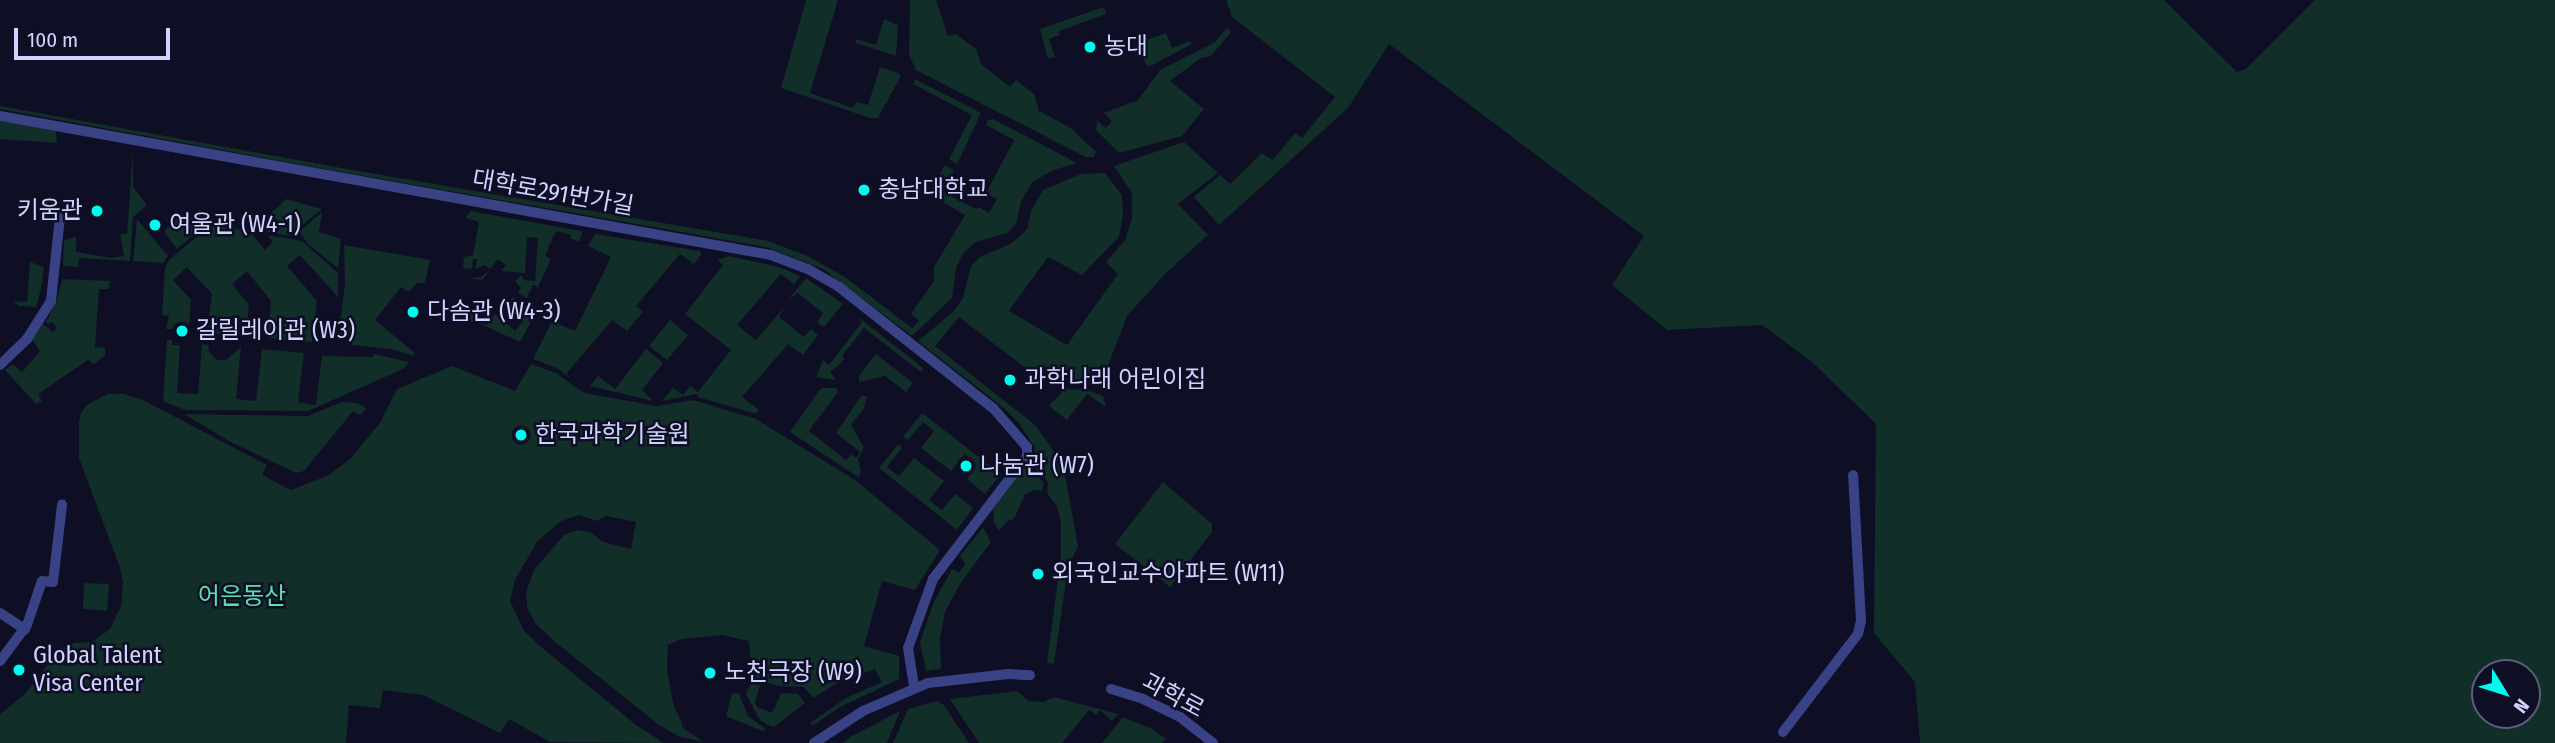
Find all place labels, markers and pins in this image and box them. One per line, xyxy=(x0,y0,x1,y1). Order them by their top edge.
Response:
place label: 농대 xyxy=(1104,33,1148,61)
marker: 농대 xyxy=(1082,39,1098,55)
place label: 충남대학교 xyxy=(878,176,988,204)
marker: 충남대학교 xyxy=(856,182,872,198)
place label: 키움관 xyxy=(17,197,83,225)
marker: 키움관 xyxy=(89,203,105,219)
place label: 여울관 (W4-1) xyxy=(169,211,301,239)
marker: 여울관 (W4-1) xyxy=(147,217,163,233)
place label: 다솜관 (W4-3) xyxy=(427,298,561,326)
marker: 다솜관 (W4-3) xyxy=(405,304,421,320)
place label: 갈릴레이관 (W3) xyxy=(196,317,355,345)
marker: 갈릴레이관 (W3) xyxy=(174,323,190,339)
place label: 과학나래 어린이집 xyxy=(1024,366,1206,394)
marker: 과학나래 어린이집 xyxy=(1002,372,1018,388)
place label: 한국과학기술원 xyxy=(535,421,690,449)
marker: 한국과학기술원 xyxy=(513,427,529,443)
place label: 나눔관 (W7) xyxy=(980,452,1094,480)
marker: 나눔관 (W7) xyxy=(958,458,974,474)
place label: 외국인교수아파트 (W11) xyxy=(1052,560,1284,588)
marker: 외국인교수아파트 (W11) xyxy=(1030,566,1046,582)
place label: Global Talent Visa Center xyxy=(33,642,162,698)
place label: 노천극장 (W9) xyxy=(724,659,862,687)
marker: Global Talent Visa Center xyxy=(11,662,27,678)
marker: 노천극장 (W9) xyxy=(702,665,718,681)

